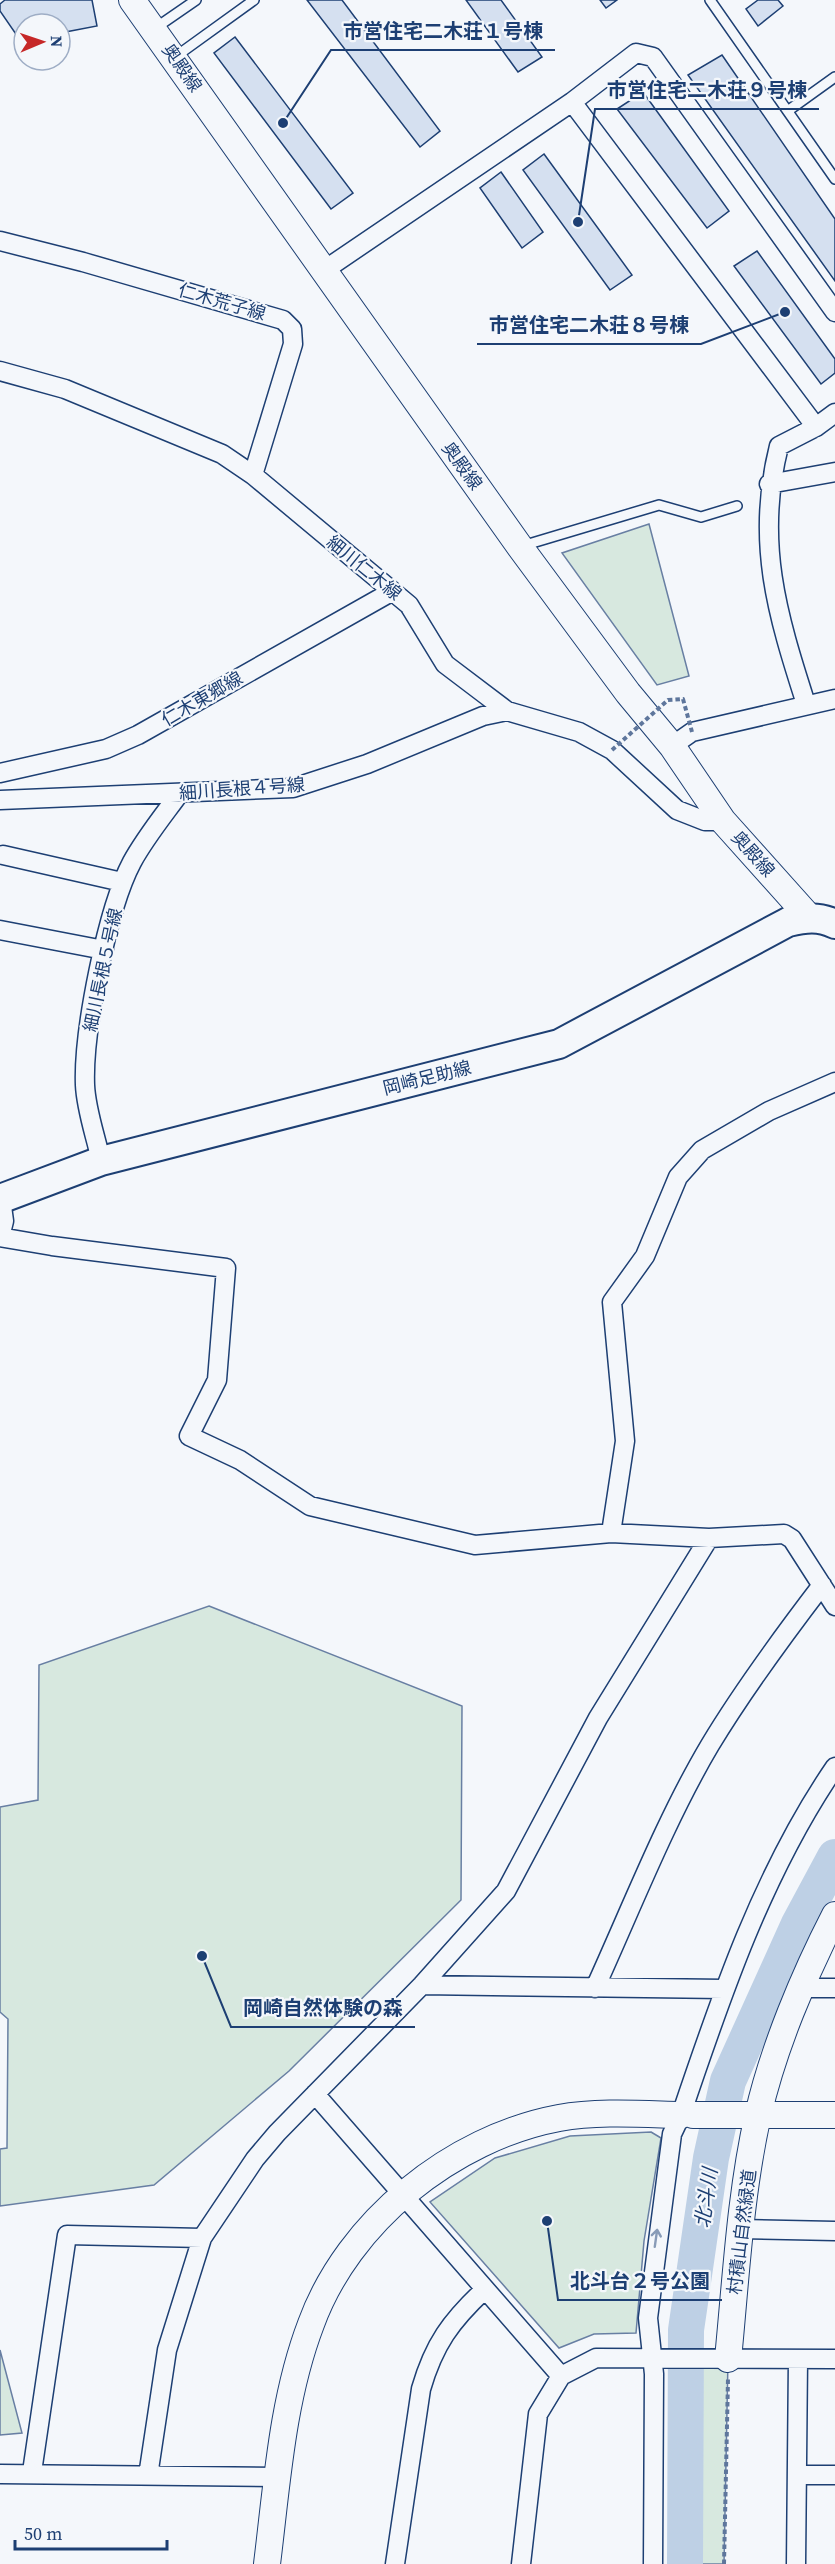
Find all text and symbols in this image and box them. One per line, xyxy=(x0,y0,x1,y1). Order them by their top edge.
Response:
north arrow xyxy=(12,12,72,72)
callout: 市営住宅二木荘１号棟 xyxy=(331,12,555,50)
text: 市営住宅二木荘１号棟 xyxy=(343,17,543,45)
text: N xyxy=(46,35,68,48)
street label: 奥殿線 xyxy=(157,38,208,97)
callout: 市営住宅二木荘９号棟 xyxy=(595,71,819,109)
text: 市営住宅二木荘９号棟 xyxy=(607,76,807,104)
street label: 仁木荒子線 xyxy=(175,277,269,326)
callout: 市営住宅二木荘８号棟 xyxy=(477,306,701,344)
text: 市営住宅二木荘８号棟 xyxy=(489,311,689,339)
street label: 奥殿線 xyxy=(436,437,488,495)
street label: 細川仁木線 xyxy=(321,530,407,606)
street label: 仁木東郷線 xyxy=(157,665,247,732)
street label: 細川長根４号線 xyxy=(178,772,306,805)
street label: 奥殿線 xyxy=(726,825,781,882)
street label: 細川長根５号線 xyxy=(77,906,128,1034)
street label: 岡崎足助線 xyxy=(380,1054,474,1101)
callout: 岡崎自然体験の森 xyxy=(231,1989,415,2027)
text: 岡崎自然体験の森 xyxy=(243,1994,403,2022)
water label: 北斗川 xyxy=(688,2164,724,2230)
street label: 村積山自然緑道 xyxy=(721,2168,762,2296)
one-way arrow xyxy=(651,2229,662,2248)
callout: 北斗台２号公園 xyxy=(558,2262,722,2300)
text: 北斗台２号公園 xyxy=(570,2267,710,2295)
scale bar xyxy=(15,2513,166,2551)
text: 50 m xyxy=(24,2521,62,2546)

